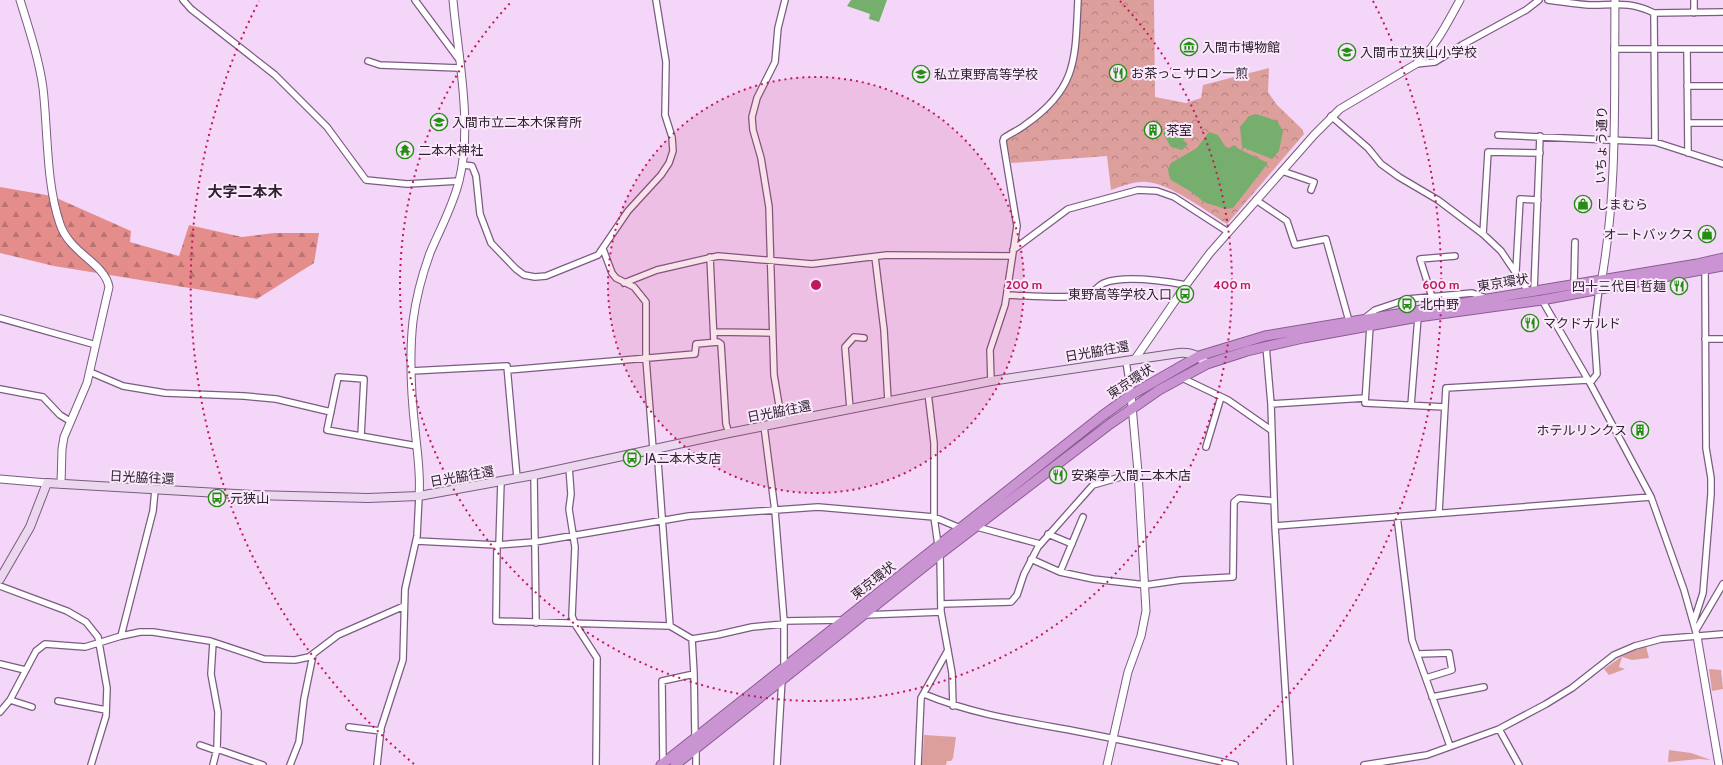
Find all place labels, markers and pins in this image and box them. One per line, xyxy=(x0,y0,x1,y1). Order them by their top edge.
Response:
museum icon: 入間市博物館 xyxy=(1179,37,1199,57)
place label: 入間市博物館 xyxy=(1202,39,1280,55)
school or university icon: 入間市立狭山小学校 xyxy=(1337,42,1357,62)
place label: 入間市立狭山小学校 xyxy=(1360,44,1477,60)
restaurant icon: お茶っこサロン一煎 xyxy=(1108,63,1128,83)
school or university icon: 私立東野高等学校 xyxy=(911,64,931,84)
place label: お茶っこサロン一煎 xyxy=(1131,65,1248,81)
place label: 私立東野高等学校 xyxy=(934,66,1038,82)
school or university icon: 入間市立二本木保育所 xyxy=(429,112,449,132)
place label: 入間市立二本木保育所 xyxy=(452,114,582,130)
building icon: 茶室 xyxy=(1143,120,1163,140)
place label: 茶室 xyxy=(1166,122,1192,138)
temple icon: 二本木神社 xyxy=(395,140,415,160)
place label: 二本木神社 xyxy=(418,142,483,158)
shop icon: しまむら xyxy=(1573,194,1593,214)
place label: しまむら xyxy=(1596,196,1648,212)
shop icon: オートバックス xyxy=(1697,224,1717,244)
place label: オートバックス xyxy=(1603,226,1694,242)
restaurant icon: 四十三代目 哲麺 xyxy=(1669,276,1689,296)
centre of rings xyxy=(809,278,823,292)
place label: 四十三代目 哲麺 xyxy=(1572,278,1666,294)
bus stop icon: 東野高等学校入口 xyxy=(1175,284,1195,304)
place label: 東野高等学校入口 xyxy=(1068,286,1172,302)
bus stop icon: 北中野 xyxy=(1397,294,1417,314)
place label: 北中野 xyxy=(1420,296,1459,312)
restaurant icon: マクドナルド xyxy=(1520,313,1540,333)
place label: マクドナルド xyxy=(1543,315,1621,331)
building icon: ホテルリンクス xyxy=(1630,420,1650,440)
place label: ホテルリンクス xyxy=(1536,422,1627,438)
bus stop icon: JA二本木支店 xyxy=(622,448,642,468)
place label: JA二本木支店 xyxy=(644,450,721,466)
restaurant icon: 安楽亭 入間二本木店 xyxy=(1048,465,1068,485)
place label: 安楽亭 入間二本木店 xyxy=(1071,467,1191,483)
bus stop icon: 元狭山 xyxy=(207,488,227,508)
place label: 元狭山 xyxy=(230,490,269,506)

